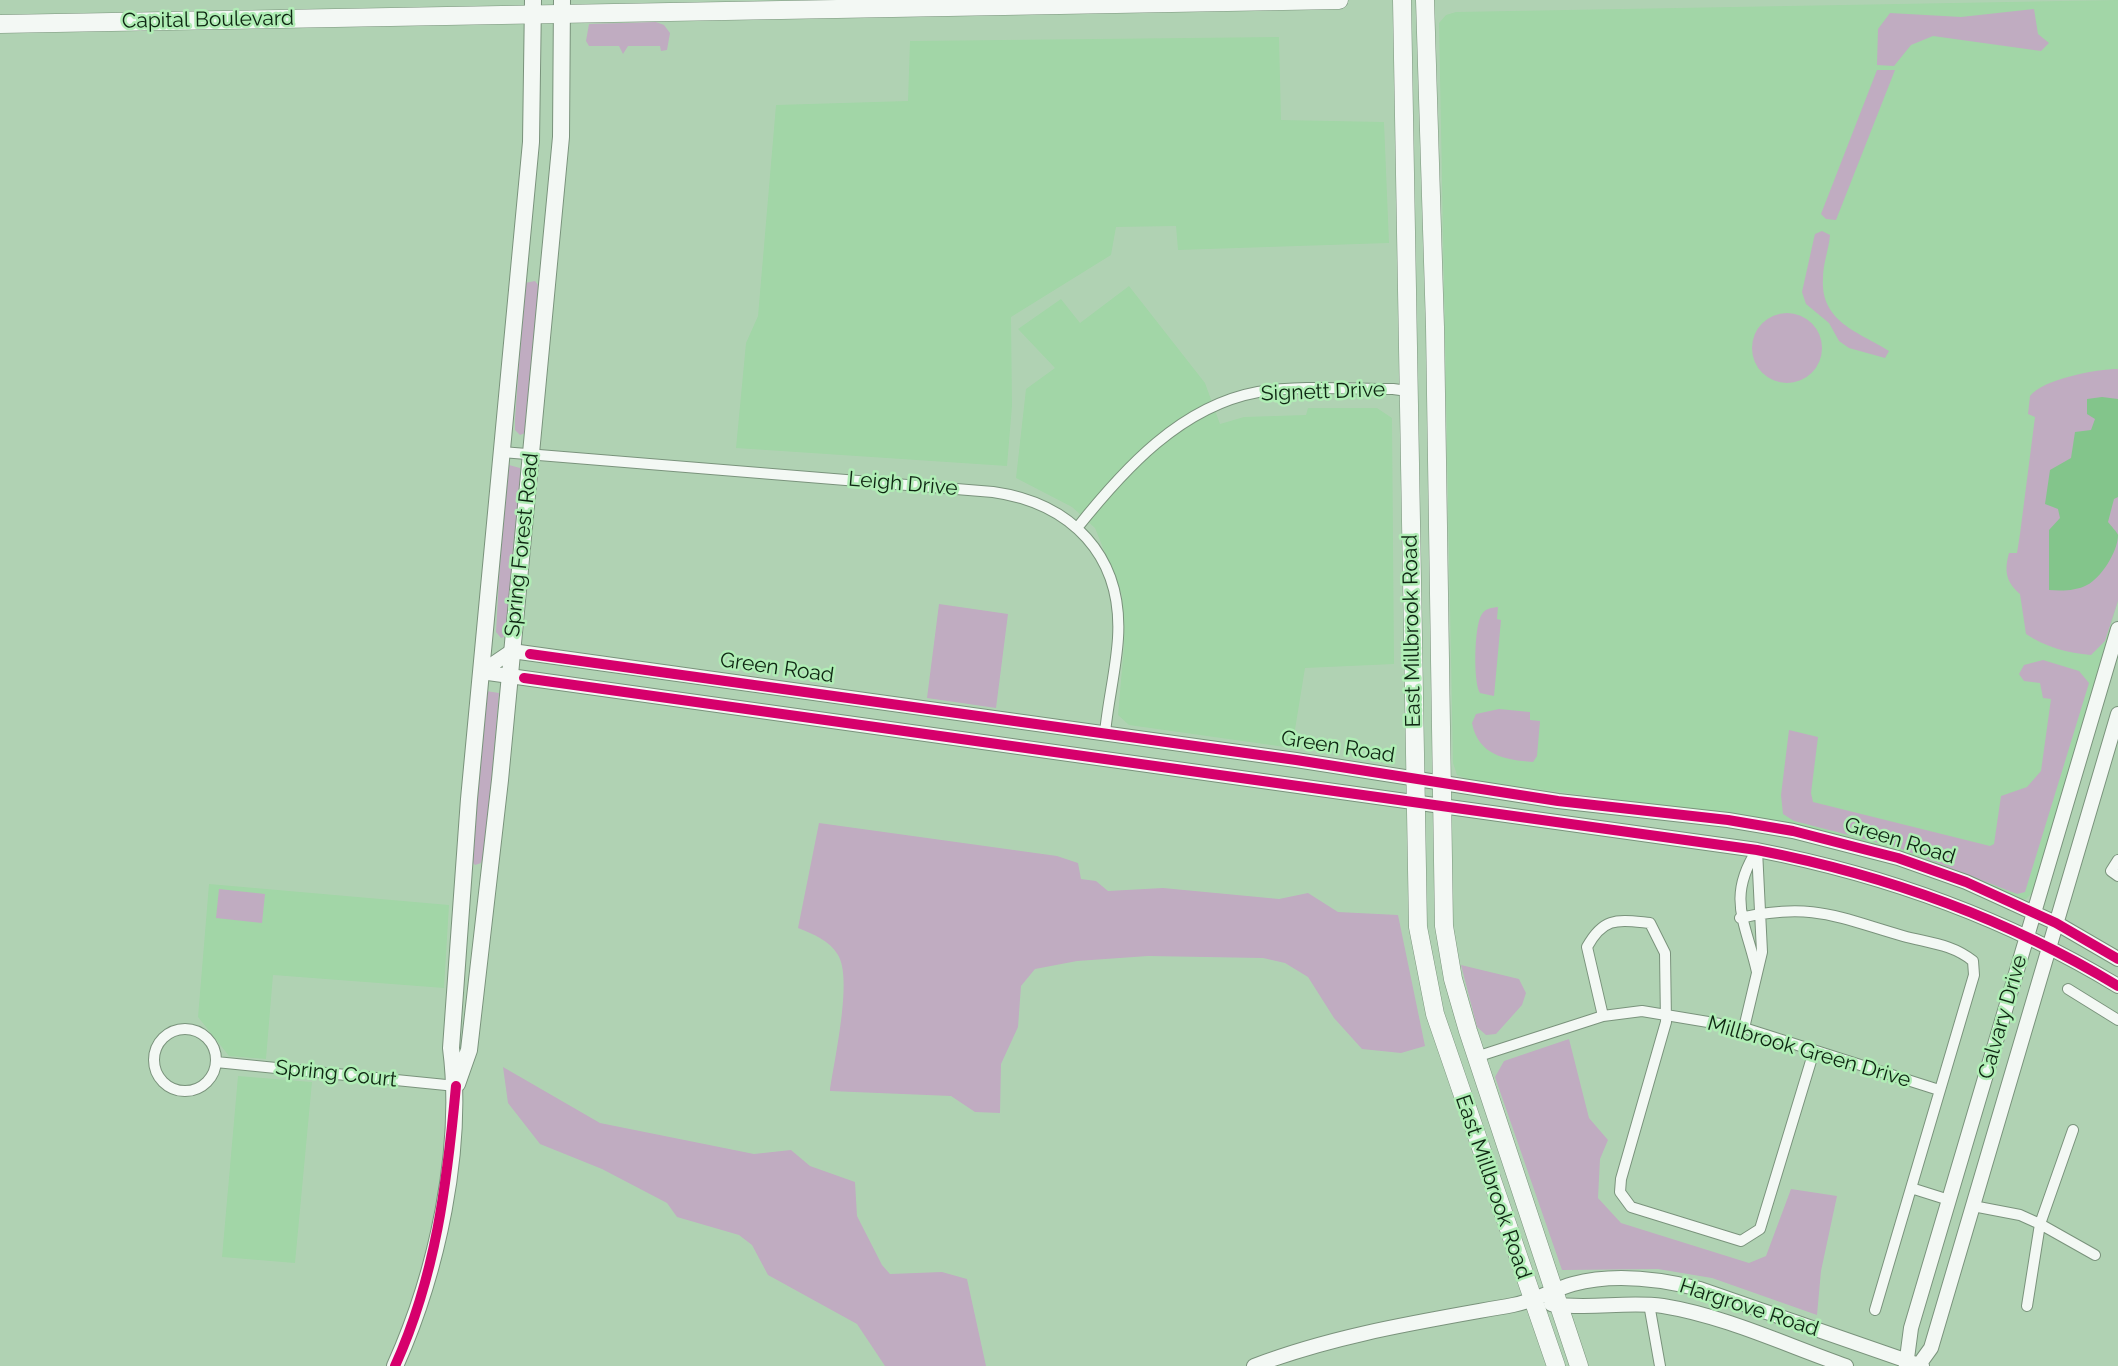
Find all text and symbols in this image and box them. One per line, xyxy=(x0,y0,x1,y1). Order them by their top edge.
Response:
street label: Capital Boulevard xyxy=(122,6,294,34)
street label: Signett Drive xyxy=(1260,377,1386,407)
street label: Spring Forest Road xyxy=(500,452,544,638)
street label: Leigh Drive xyxy=(847,467,959,501)
street label: East Millbrook Road xyxy=(1398,534,1426,728)
street label: Green Road xyxy=(718,648,836,688)
street label: Green Road xyxy=(1279,726,1397,768)
street label: Green Road xyxy=(1841,812,1959,870)
street label: Calvary Drive xyxy=(1973,952,2033,1082)
street label: Millbrook Green Drive xyxy=(1704,1011,1914,1093)
street label: Spring Court xyxy=(274,1055,398,1093)
street label: East Millbrook Road xyxy=(1450,1092,1536,1282)
street label: Hargrove Road xyxy=(1676,1274,1822,1342)

